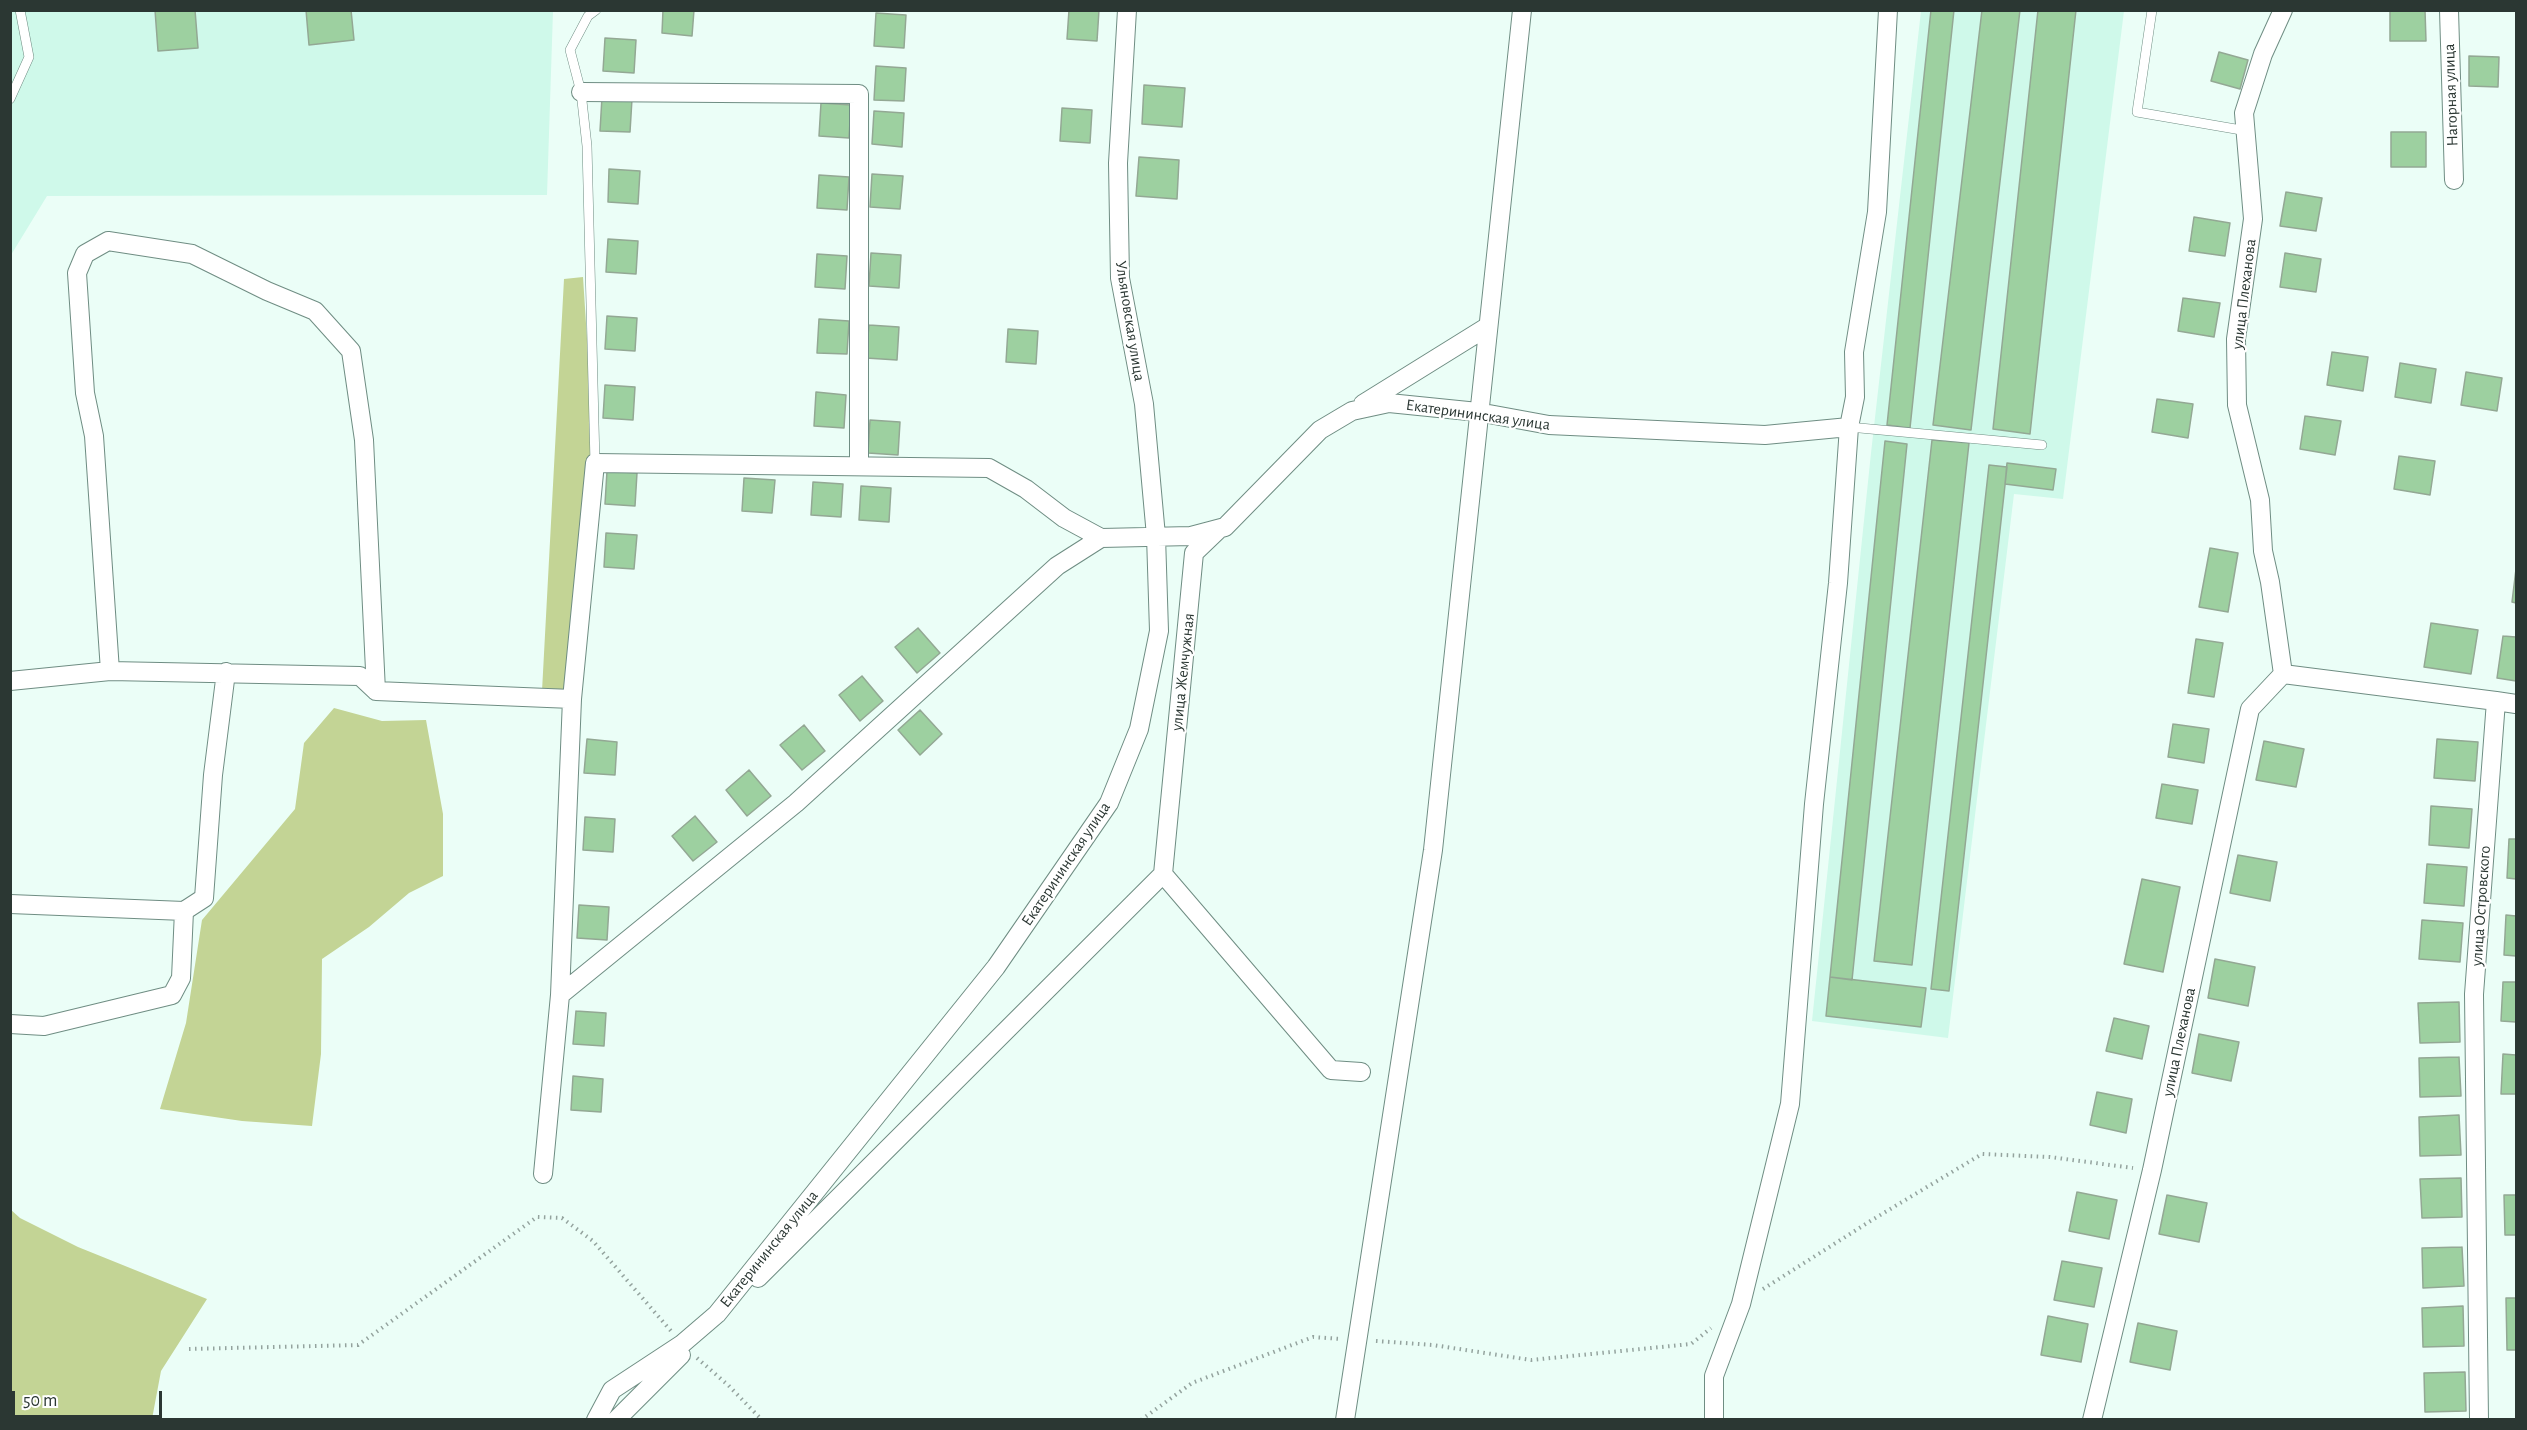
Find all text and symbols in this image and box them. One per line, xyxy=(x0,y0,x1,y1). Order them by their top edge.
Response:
street label: Нагорная улица xyxy=(2440,43,2462,147)
street label: улица Плеханова xyxy=(2228,238,2260,350)
street label: Ульяновская улица xyxy=(1111,259,1149,383)
street label: Екатерининская улица xyxy=(1405,395,1551,435)
street label: улица Жемчужная xyxy=(1167,612,1199,732)
street label: Екатерининская улица xyxy=(1017,798,1115,930)
street label: улица Островского xyxy=(2467,845,2495,967)
street label: улица Плеханова xyxy=(2158,986,2200,1098)
street label: Екатерининская улица xyxy=(716,1186,822,1312)
scale bar xyxy=(15,1379,165,1417)
text: 50 m xyxy=(23,1392,57,1410)

